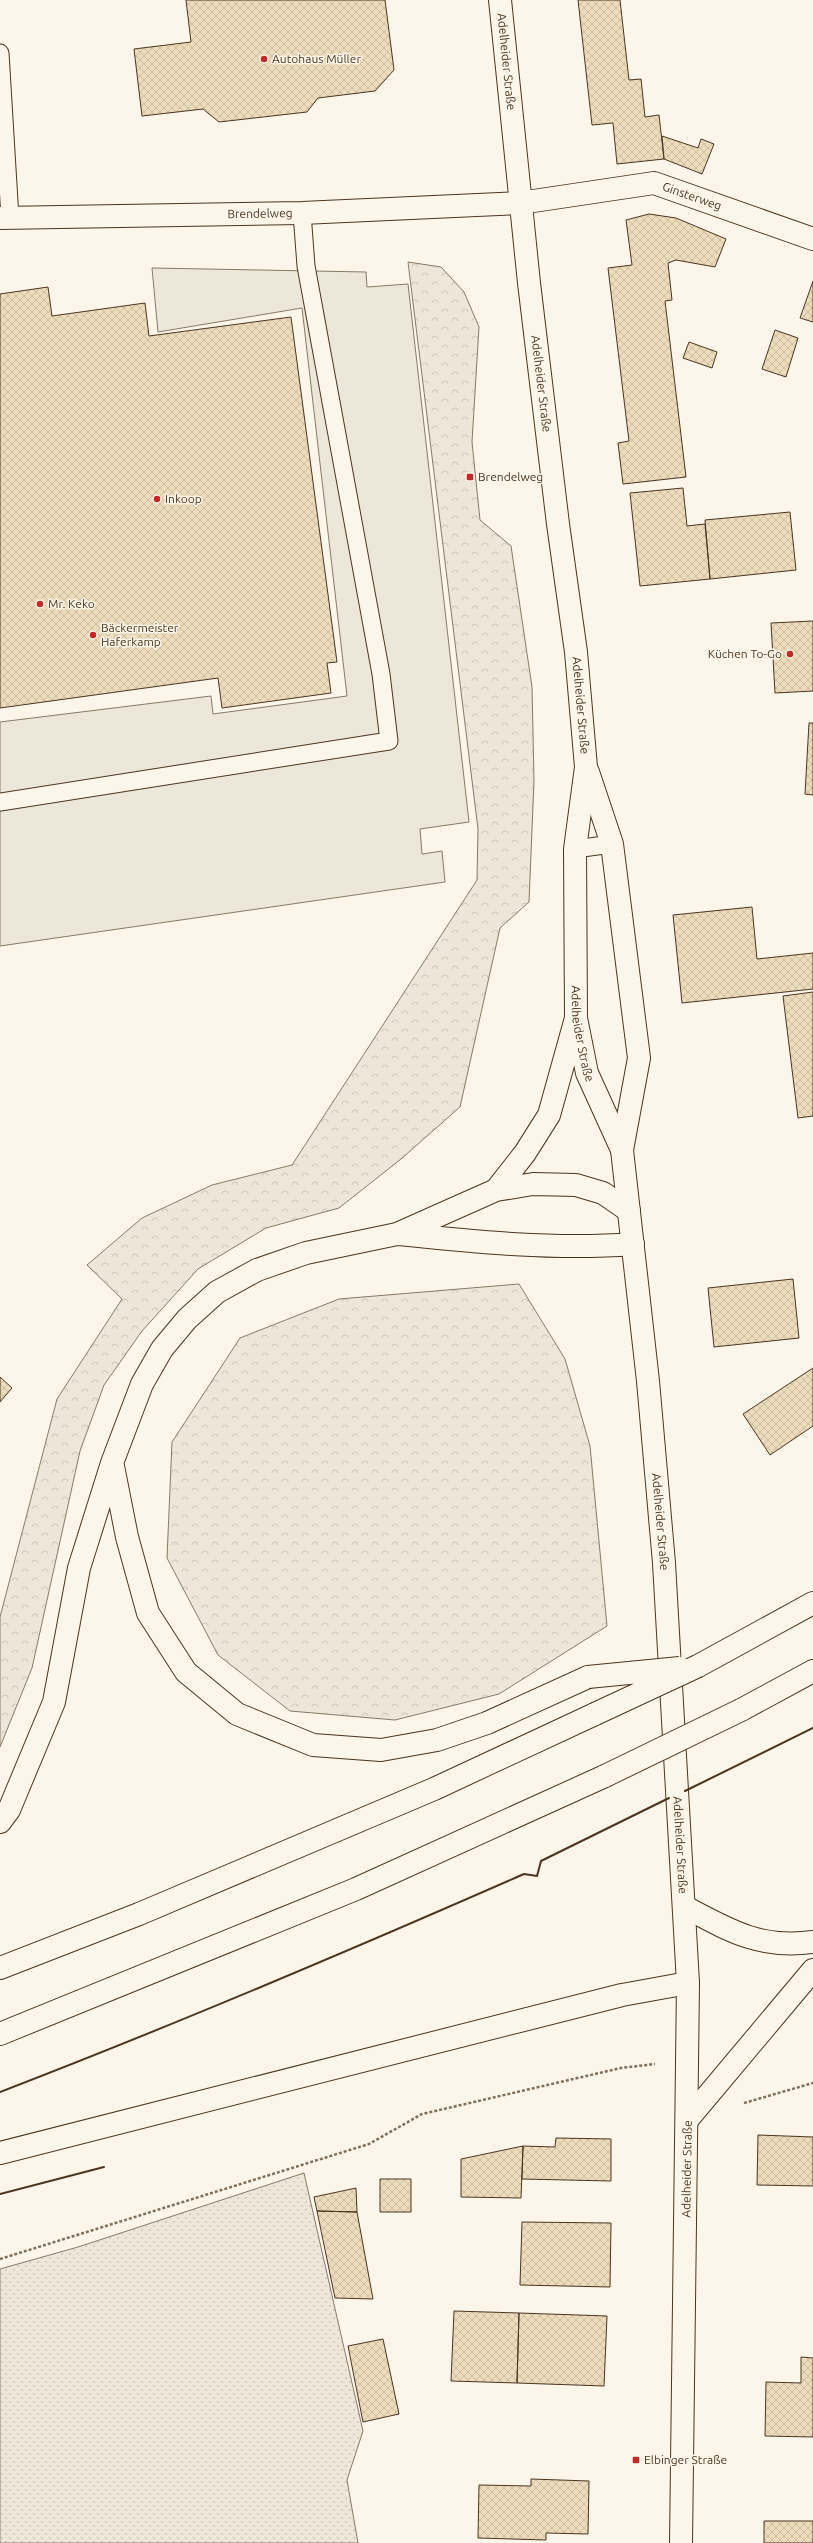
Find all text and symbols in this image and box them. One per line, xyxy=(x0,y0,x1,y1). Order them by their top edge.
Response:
street label: Adelheider Straße xyxy=(495,12,518,111)
place label: Autohaus Müller xyxy=(272,52,361,65)
marker: Autohaus Müller xyxy=(259,54,269,64)
street label: Ginsterweg xyxy=(661,179,723,212)
street label: Brendelweg xyxy=(227,206,293,220)
street label: Adelheider Straße xyxy=(529,335,554,433)
place label: Brendelweg xyxy=(478,470,543,483)
marker: Brendelweg xyxy=(465,472,475,482)
place label: Inkoop xyxy=(165,492,202,505)
marker: Inkoop xyxy=(152,494,162,504)
place label: Mr. Keko xyxy=(48,597,95,610)
marker: Mr. Keko xyxy=(35,599,45,609)
place label: Bäckermeister Haferkamp xyxy=(101,621,179,648)
marker: Bäckermeister Haferkamp xyxy=(88,630,98,640)
place label: Küchen To-Go xyxy=(708,647,782,660)
marker: Küchen To-Go xyxy=(785,649,795,659)
street label: Adelheider Straße xyxy=(570,656,592,754)
street label: Adelheider Straße xyxy=(570,986,597,1084)
street label: Adelheider Straße xyxy=(650,1472,671,1571)
street label: Adelheider Straße xyxy=(671,1796,690,1894)
street label: Adelheider Straße xyxy=(679,2120,694,2218)
place label: Elbinger Straße xyxy=(644,2453,727,2466)
marker: Elbinger Straße xyxy=(631,2455,641,2465)

